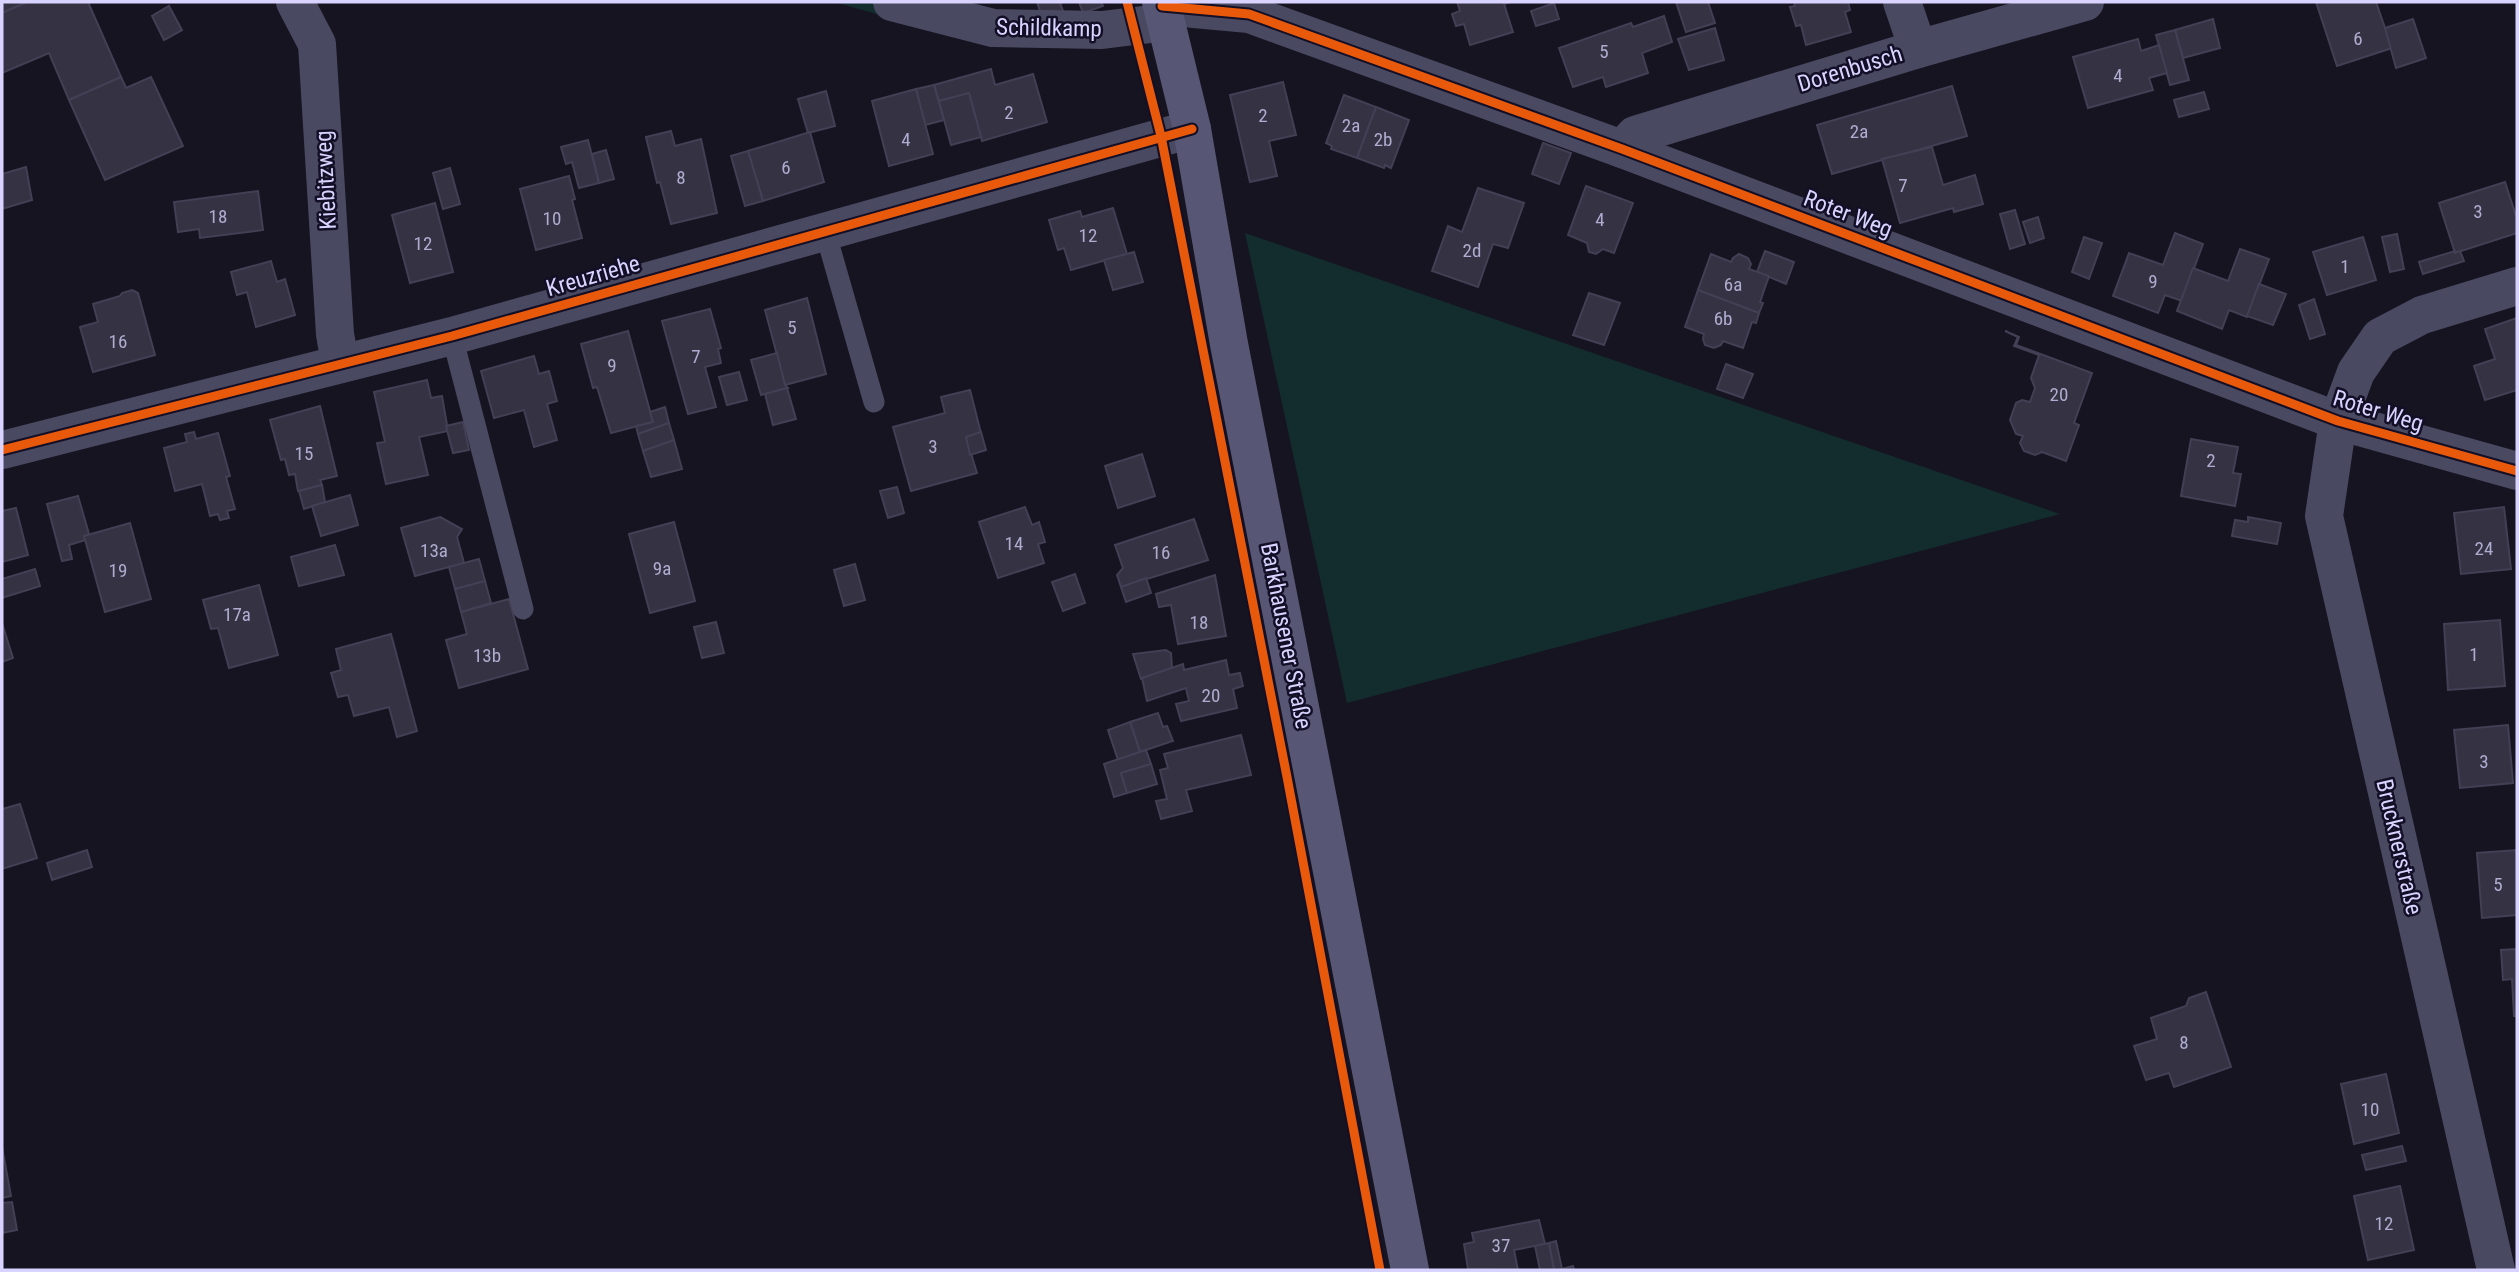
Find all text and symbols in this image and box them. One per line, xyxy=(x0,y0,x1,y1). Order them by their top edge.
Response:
street label: Schildkamp xyxy=(996,14,1102,42)
house number: 6 xyxy=(2353,27,2363,50)
house number: 5 xyxy=(1599,40,1609,63)
street label: Dorenbusch xyxy=(1794,40,1906,98)
house number: 4 xyxy=(2113,64,2123,87)
house number: 2 xyxy=(1004,101,1014,124)
house number: 2 xyxy=(1258,104,1268,127)
house number: 2a xyxy=(1342,114,1360,137)
house number: 2a xyxy=(1850,120,1868,143)
house number: 4 xyxy=(901,128,911,151)
house number: 2b xyxy=(1374,128,1392,151)
street label: Kiebitzweg xyxy=(310,130,342,230)
house number: 6 xyxy=(781,156,791,179)
house number: 8 xyxy=(676,166,686,189)
house number: 7 xyxy=(1898,174,1908,197)
street label: Roter Weg xyxy=(1800,185,1896,243)
house number: 3 xyxy=(2473,200,2483,223)
house number: 18 xyxy=(209,205,227,228)
house number: 10 xyxy=(543,207,561,230)
house number: 4 xyxy=(1595,208,1605,231)
house number: 12 xyxy=(1079,224,1097,247)
house number: 12 xyxy=(414,232,432,255)
house number: 2d xyxy=(1463,239,1481,262)
street label: Kreuzriehe xyxy=(543,250,643,302)
house number: 1 xyxy=(2340,255,2350,278)
house number: 9 xyxy=(2148,270,2158,293)
house number: 6a xyxy=(1724,273,1742,296)
house number: 6b xyxy=(1714,307,1732,330)
house number: 5 xyxy=(787,316,797,339)
house number: 16 xyxy=(109,330,127,353)
house number: 7 xyxy=(691,345,701,368)
house number: 9 xyxy=(607,354,617,377)
house number: 20 xyxy=(2050,383,2068,406)
street label: Roter Weg xyxy=(2330,385,2426,437)
house number: 3 xyxy=(928,435,938,458)
house number: 15 xyxy=(295,442,313,465)
house number: 2 xyxy=(2206,449,2216,472)
house number: 14 xyxy=(1005,532,1023,555)
house number: 24 xyxy=(2475,537,2493,560)
house number: 13a xyxy=(420,539,448,562)
house number: 16 xyxy=(1152,541,1170,564)
street label: Barkhausener Straße xyxy=(1255,541,1317,731)
house number: 9a xyxy=(653,557,671,580)
house number: 19 xyxy=(109,559,127,582)
house number: 17a xyxy=(223,603,251,626)
house number: 18 xyxy=(1190,611,1208,634)
house number: 1 xyxy=(2469,643,2479,666)
house number: 13b xyxy=(473,644,501,667)
house number: 20 xyxy=(1202,684,1220,707)
house number: 3 xyxy=(2479,750,2489,773)
street label: Brucknerstraße xyxy=(2370,777,2428,917)
house number: 5 xyxy=(2493,873,2503,896)
house number: 8 xyxy=(2179,1031,2189,1054)
house number: 10 xyxy=(2361,1098,2379,1121)
house number: 12 xyxy=(2375,1212,2393,1235)
house number: 37 xyxy=(1492,1234,1510,1257)

